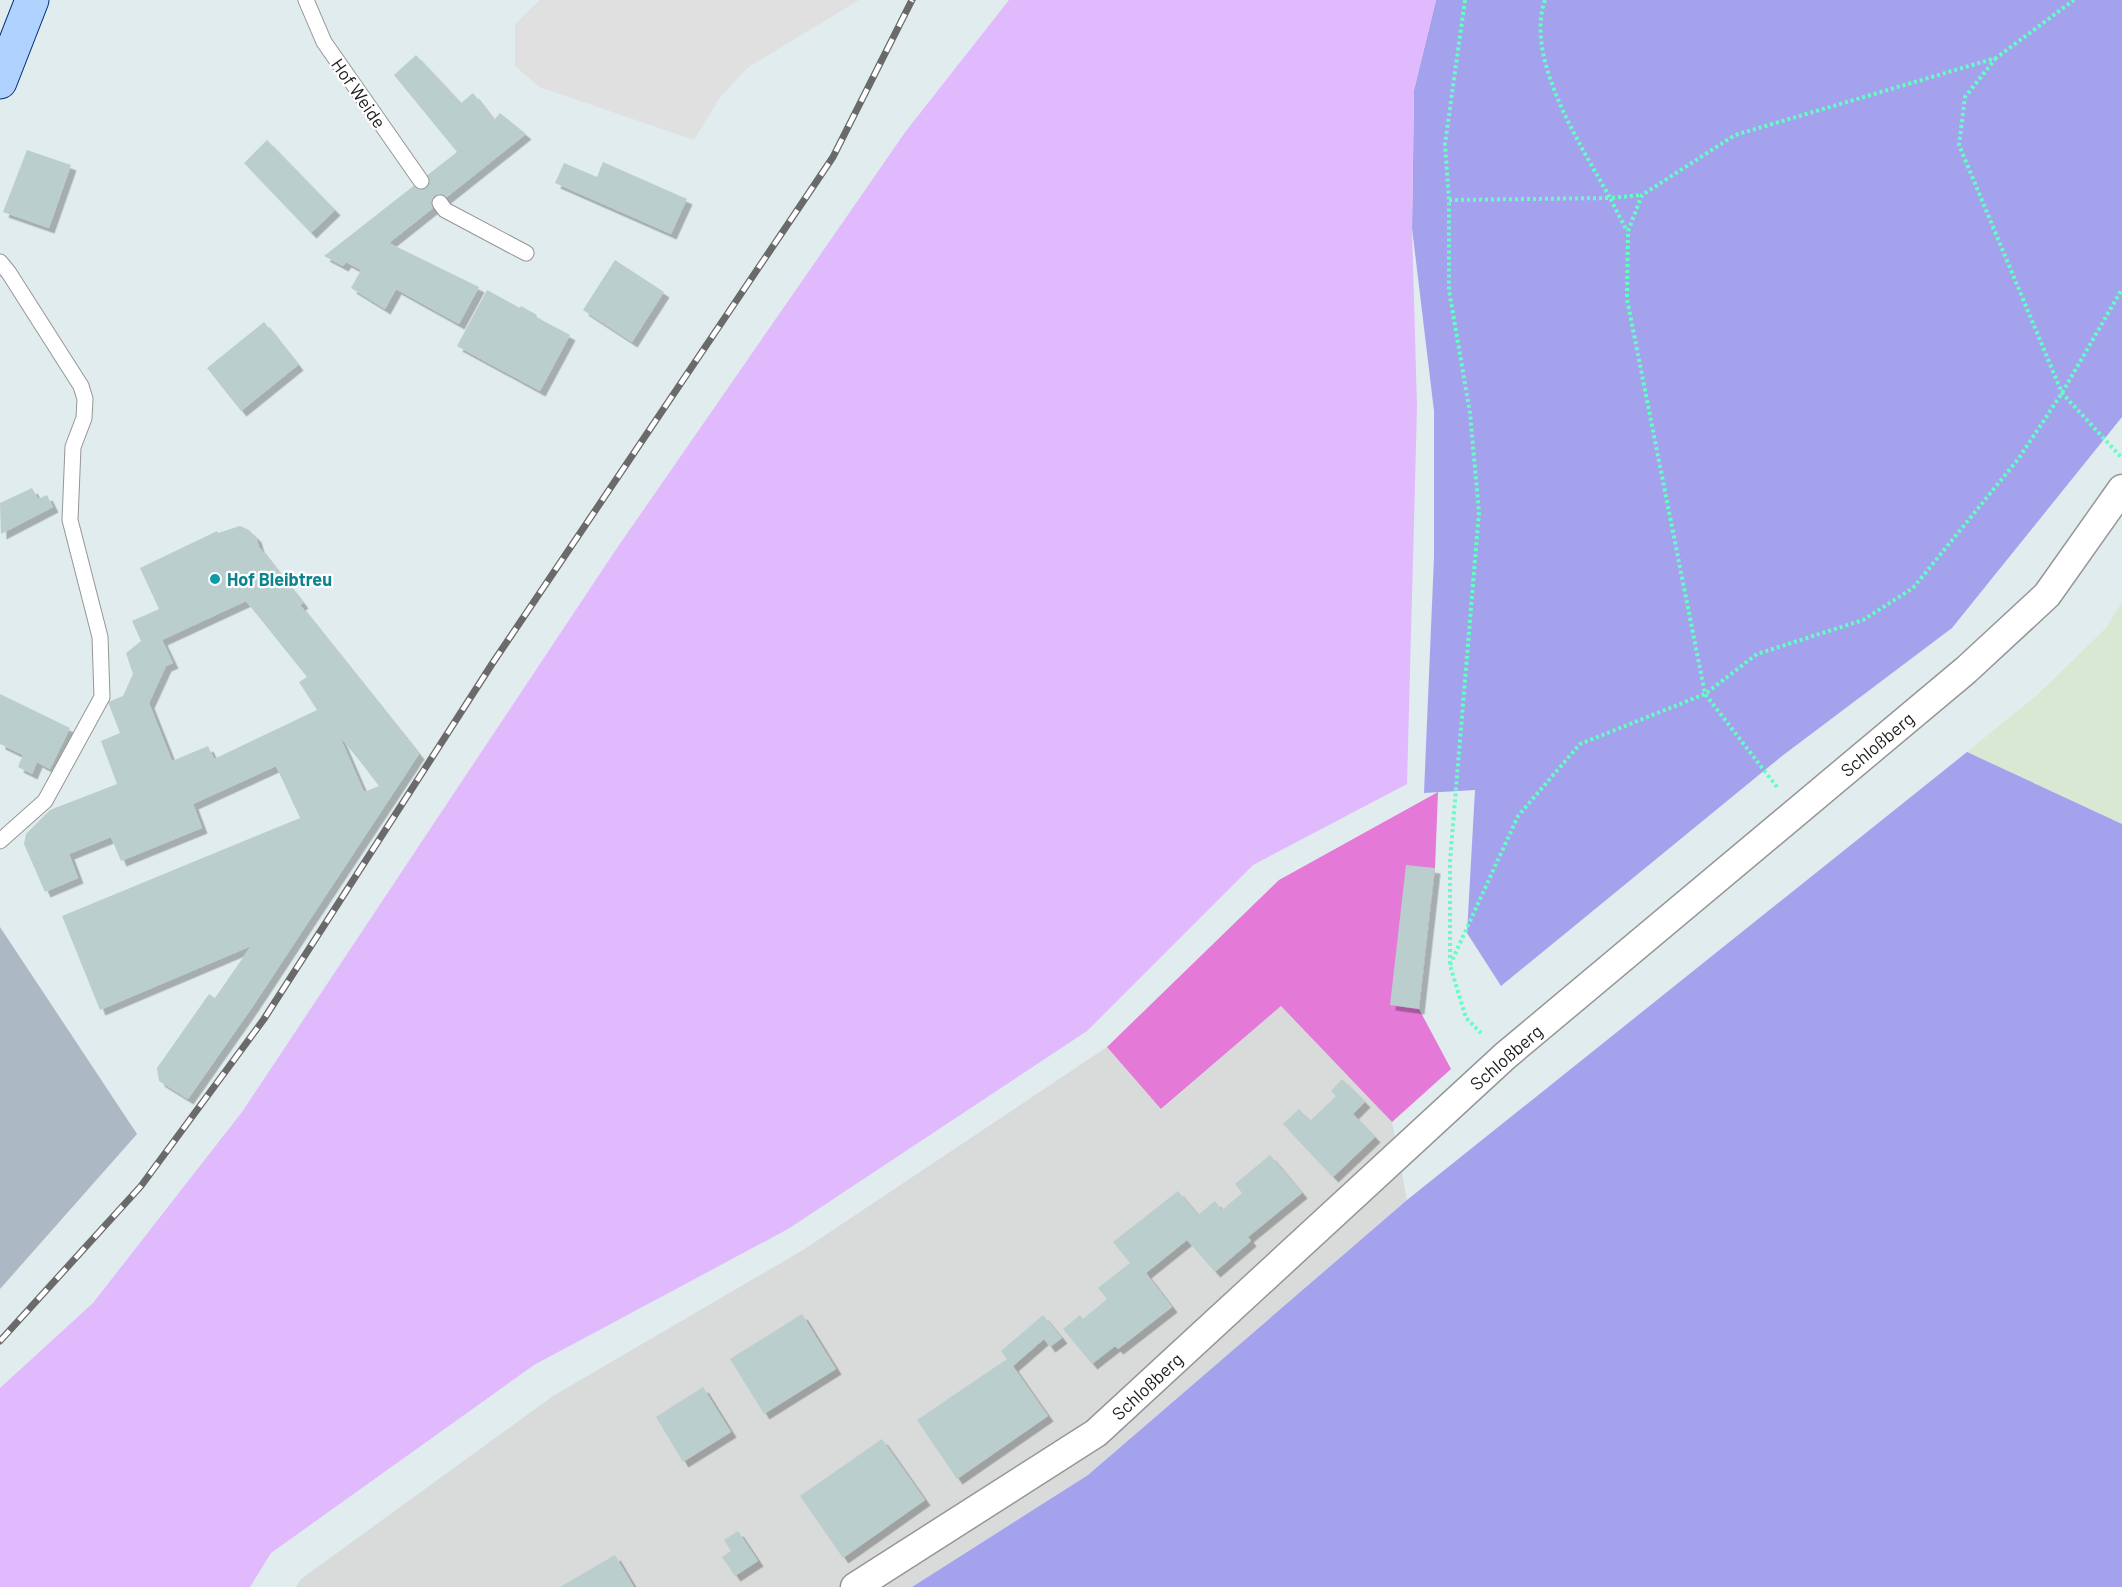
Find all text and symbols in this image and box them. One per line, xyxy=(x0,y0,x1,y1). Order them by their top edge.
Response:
street label: Hof Weide xyxy=(327,54,391,132)
place label: Hof Bleibtreu xyxy=(227,568,332,590)
marker: Hof Bleibtreu xyxy=(208,572,222,586)
street label: Schloßberg xyxy=(1836,707,1918,781)
street label: Schloßberg xyxy=(1465,1020,1547,1094)
street label: Schloßberg xyxy=(1107,1348,1187,1424)

